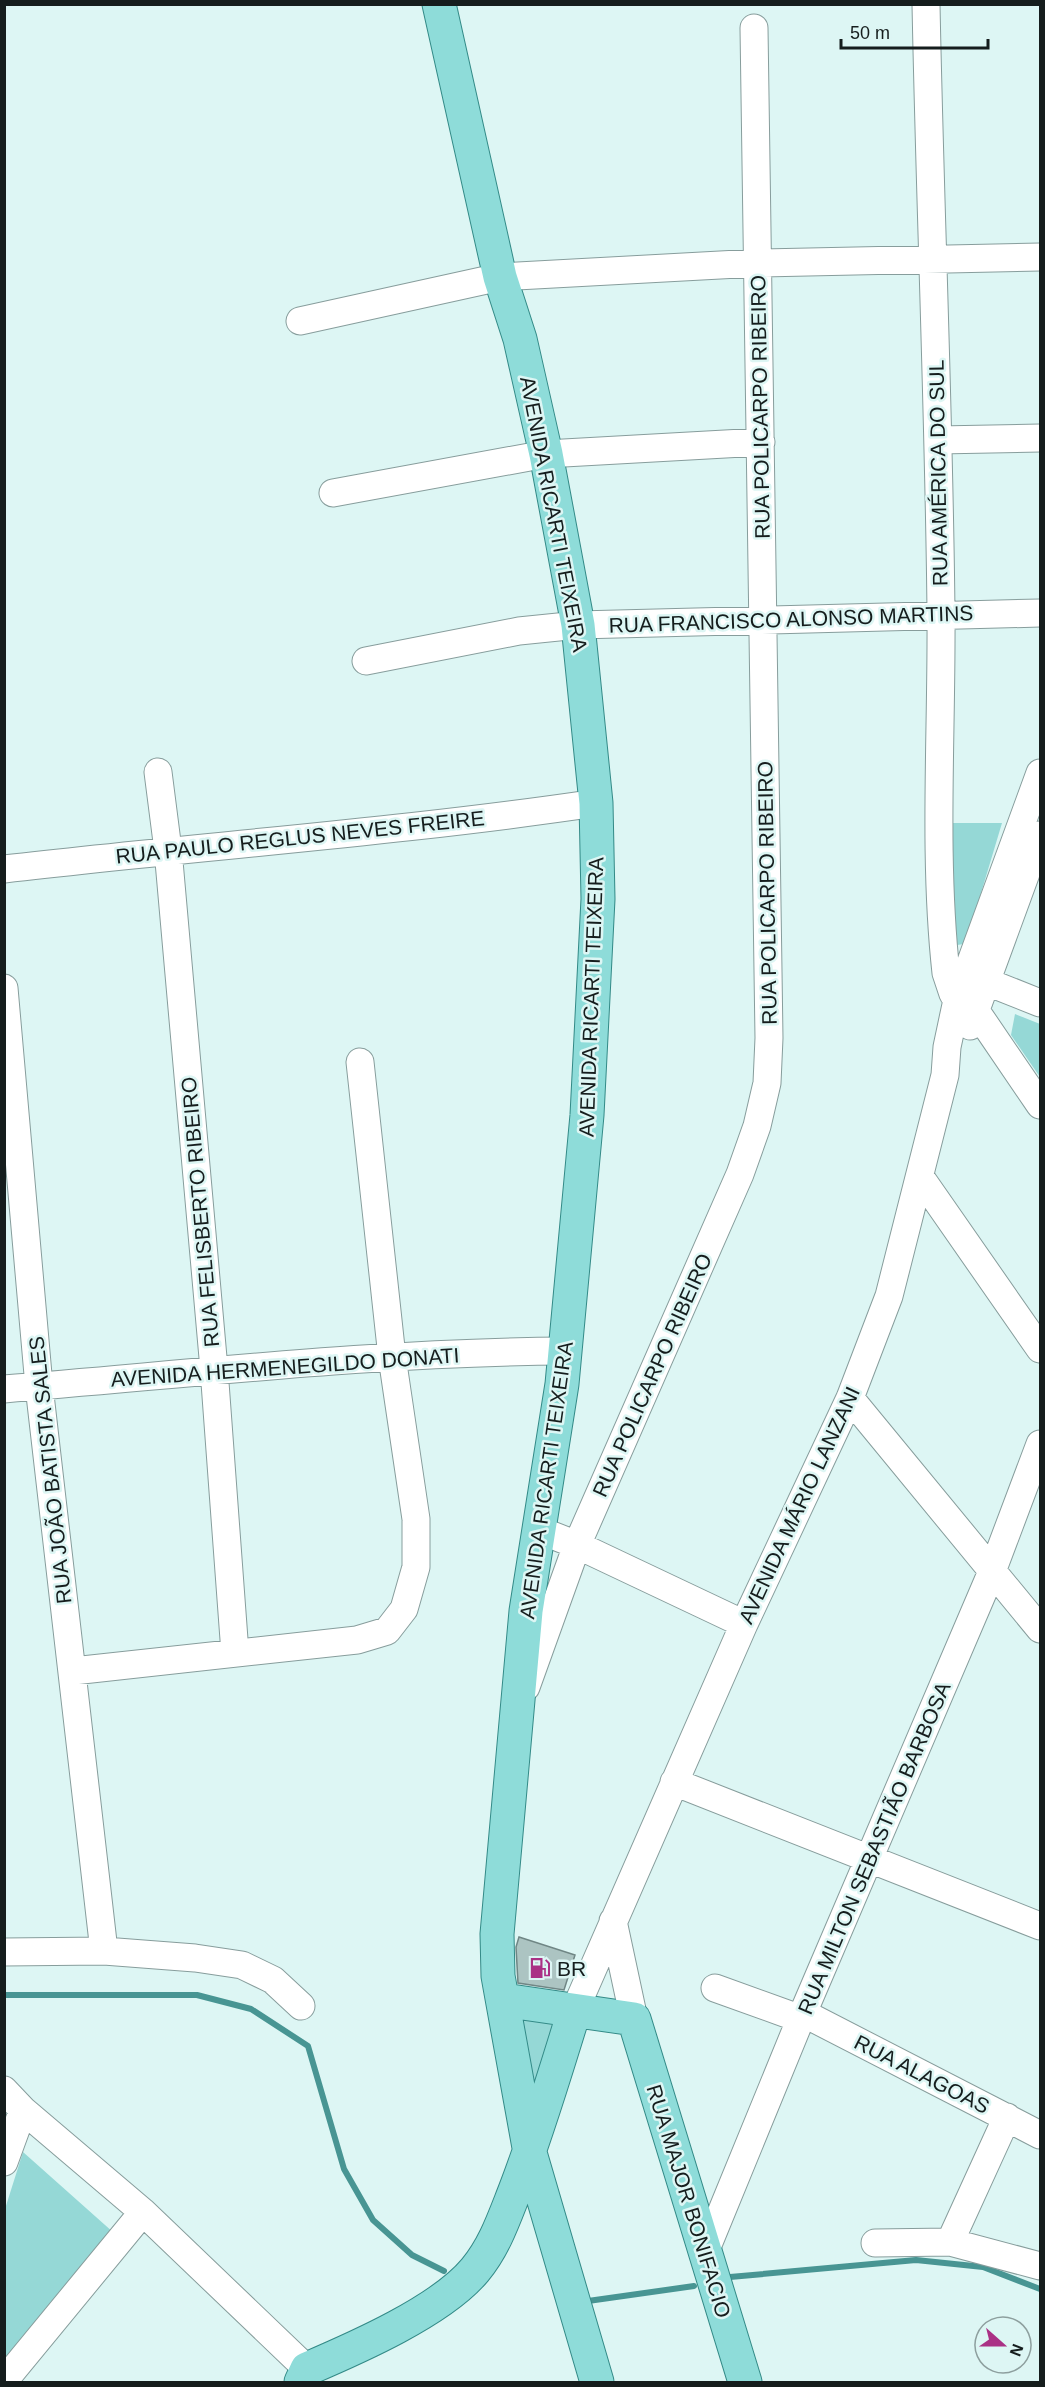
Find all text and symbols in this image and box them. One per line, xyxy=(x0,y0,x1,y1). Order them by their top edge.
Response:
scale bar xyxy=(841,12,988,50)
text: 50 m xyxy=(850,23,890,43)
street label: RUA POLICARPO RIBEIRO xyxy=(746,275,774,539)
street label: RUA AMÉRICA DO SUL xyxy=(925,360,951,586)
street label: AVENIDA RICARTI TEIXEIRA xyxy=(516,374,592,654)
street label: RUA FRANCISCO ALONSO MARTINS xyxy=(608,601,974,637)
street label: RUA POLICARPO RIBEIRO xyxy=(753,761,781,1025)
street label: RUA PAULO REGLUS NEVES FREIRE xyxy=(114,806,486,868)
street label: AVENIDA RICARTI TEIXEIRA xyxy=(575,857,607,1137)
street label: RUA FELISBERTO RIBEIRO xyxy=(177,1076,223,1348)
street label: RUA POLICARPO RIBEIRO xyxy=(588,1250,716,1500)
street label: RUA JOÃO BATISTA SALES xyxy=(25,1335,75,1605)
street label: AVENIDA RICARTI TEIXEIRA xyxy=(515,1340,577,1620)
street label: AVENIDA HERMENEGILDO DONATI xyxy=(110,1343,460,1391)
street label: AVENIDA MÁRIO LANZANI xyxy=(734,1383,864,1627)
street label: RUA MILTON SEBASTIÃO BARBOSA xyxy=(793,1678,955,2018)
fuel station icon: BR xyxy=(528,1956,552,1980)
place label: BR xyxy=(557,1957,586,1980)
street label: RUA ALAGOAS xyxy=(851,2030,993,2118)
street label: RUA MAJOR BONIFACIO xyxy=(643,2082,735,2320)
north arrow xyxy=(973,2315,1033,2375)
text: N xyxy=(1007,2342,1027,2359)

